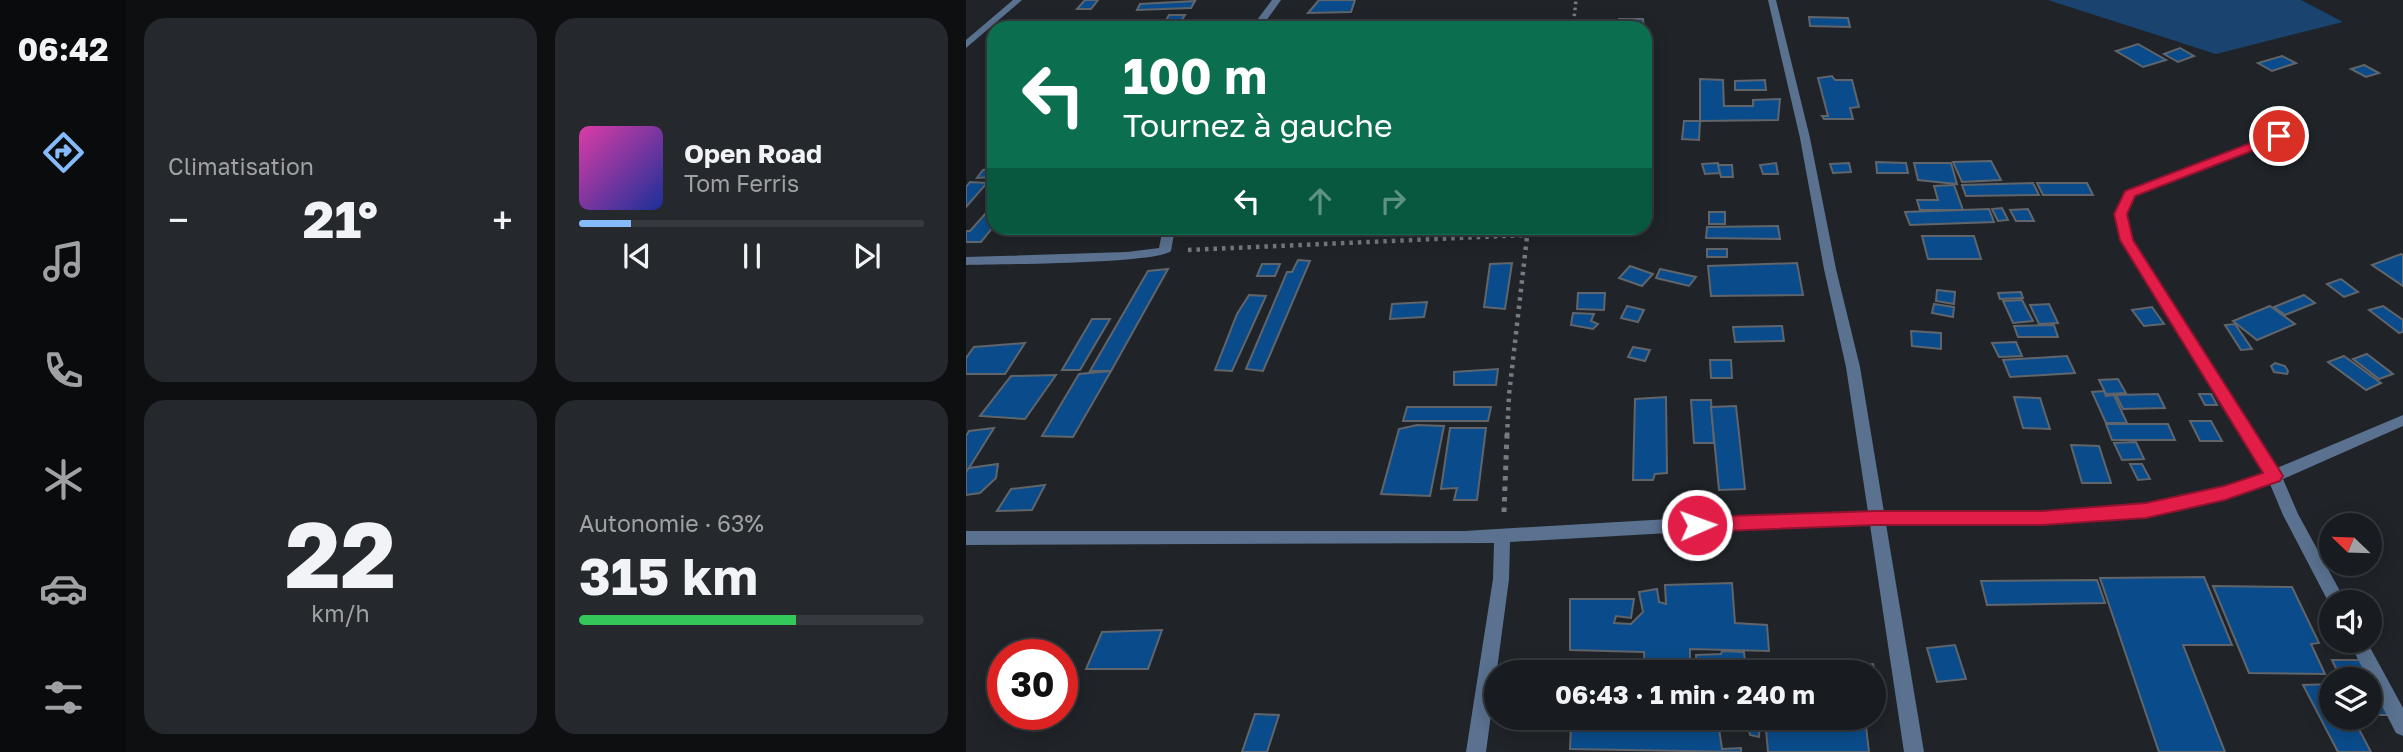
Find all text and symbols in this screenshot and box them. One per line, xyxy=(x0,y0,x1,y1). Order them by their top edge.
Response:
text: 06:42 xyxy=(18,30,108,68)
text: 100 m xyxy=(1123,46,1267,105)
icon: left xyxy=(1008,49,1099,140)
text: Tournez à gauche xyxy=(1123,106,1392,144)
pin xyxy=(2249,106,2309,166)
icon: arrive xyxy=(2260,117,2298,155)
icon: directions xyxy=(39,128,88,177)
text: Open Road xyxy=(684,138,822,169)
text: Climatisation xyxy=(168,152,314,180)
text: Tom Ferris xyxy=(684,169,799,197)
icon: left xyxy=(1228,182,1266,220)
icon: ahead xyxy=(1301,182,1339,220)
icon: right xyxy=(1374,182,1412,220)
text: 21° xyxy=(303,187,378,249)
text: − xyxy=(168,197,189,242)
text: + xyxy=(492,197,513,242)
icon: music xyxy=(39,237,88,286)
icon: previous xyxy=(618,237,656,275)
icon: pause xyxy=(733,237,771,275)
icon: next xyxy=(848,237,886,275)
icon: phone xyxy=(39,346,88,395)
icon: climate xyxy=(39,455,88,504)
position arrow xyxy=(1660,488,1734,562)
text: 22 xyxy=(285,499,396,608)
text: Autonomie · 63% xyxy=(579,509,764,537)
north arrow xyxy=(2319,513,2382,576)
map controls xyxy=(2319,513,2382,730)
text: 315 km xyxy=(579,544,758,606)
icon: car xyxy=(39,564,88,613)
button: sound xyxy=(2319,590,2382,653)
text: km/h xyxy=(311,599,370,627)
speed limit sign: 30 xyxy=(987,639,1078,730)
button: layers xyxy=(2319,667,2382,730)
icon: filters xyxy=(39,673,88,722)
text: 06:43 · 1 min · 240 m xyxy=(1555,679,1815,710)

